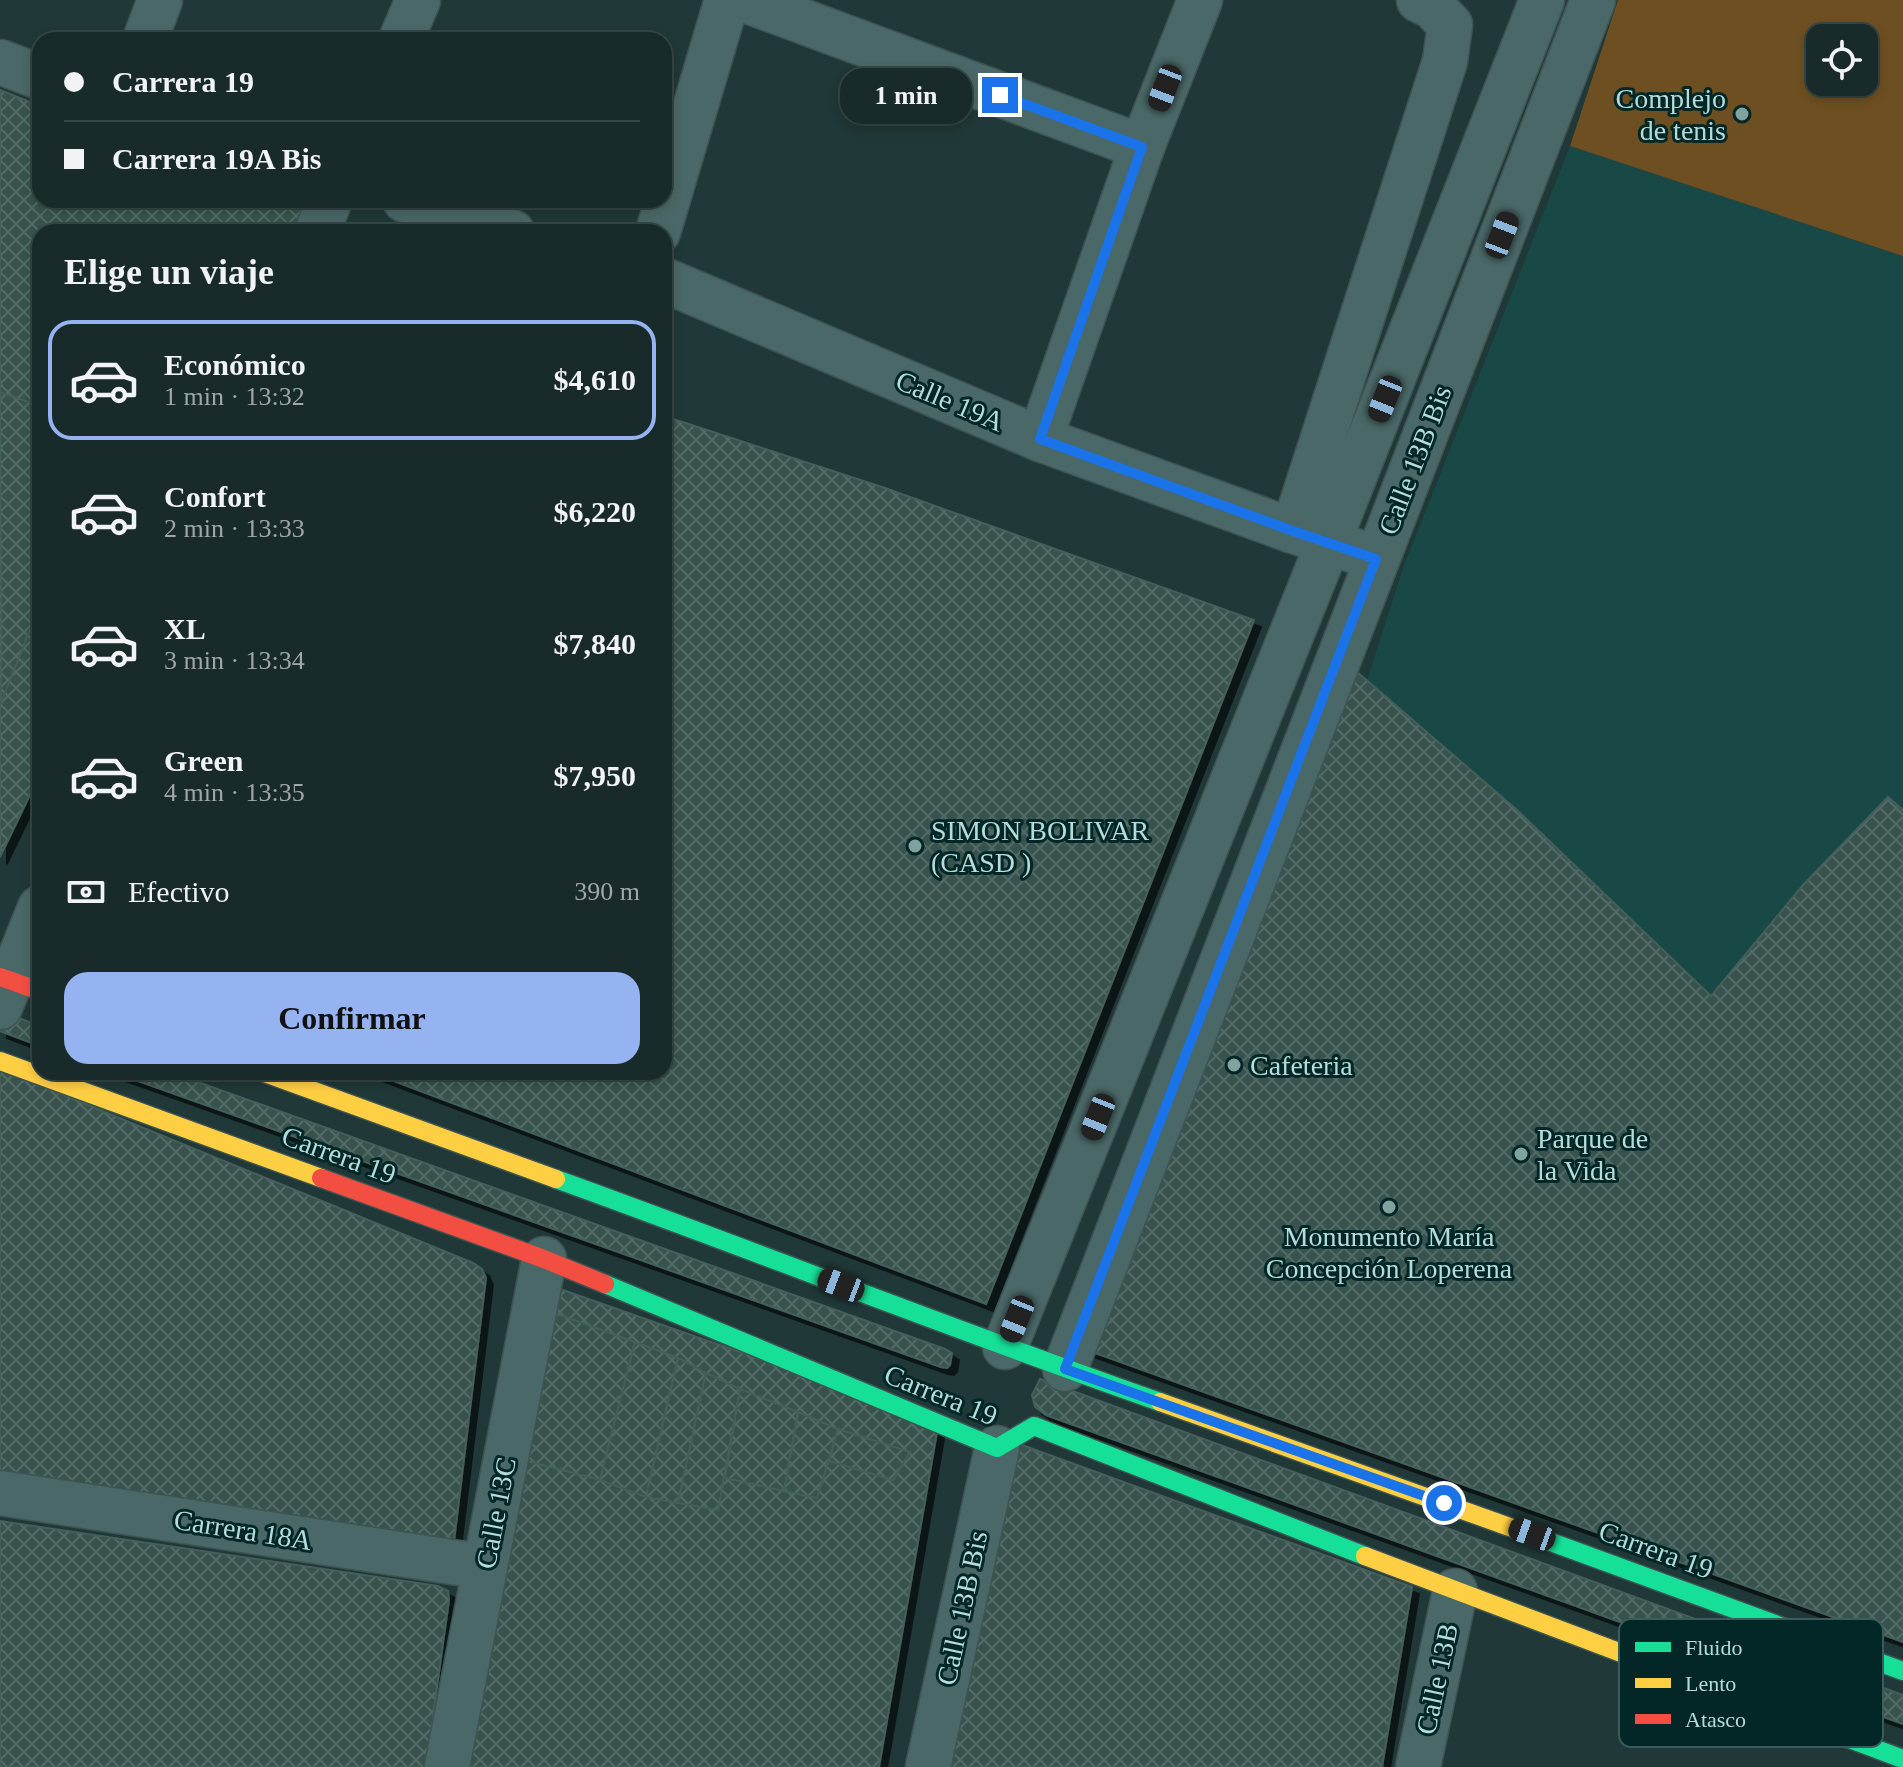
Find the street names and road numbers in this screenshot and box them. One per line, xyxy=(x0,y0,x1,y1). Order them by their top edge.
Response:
street label: Calle 19A xyxy=(891,364,1009,438)
street label: Calle 13B Bis xyxy=(1372,381,1458,539)
street label: Carrera 19 xyxy=(278,1120,400,1190)
street label: Carrera 19 xyxy=(880,1358,1002,1432)
street label: Calle 13C xyxy=(470,1455,522,1571)
street label: Carrera 18A xyxy=(172,1504,315,1556)
street label: Carrera 19 xyxy=(1595,1515,1717,1585)
street label: Calle 13B Bis xyxy=(931,1528,993,1688)
street label: Calle 13B xyxy=(1410,1621,1464,1737)

